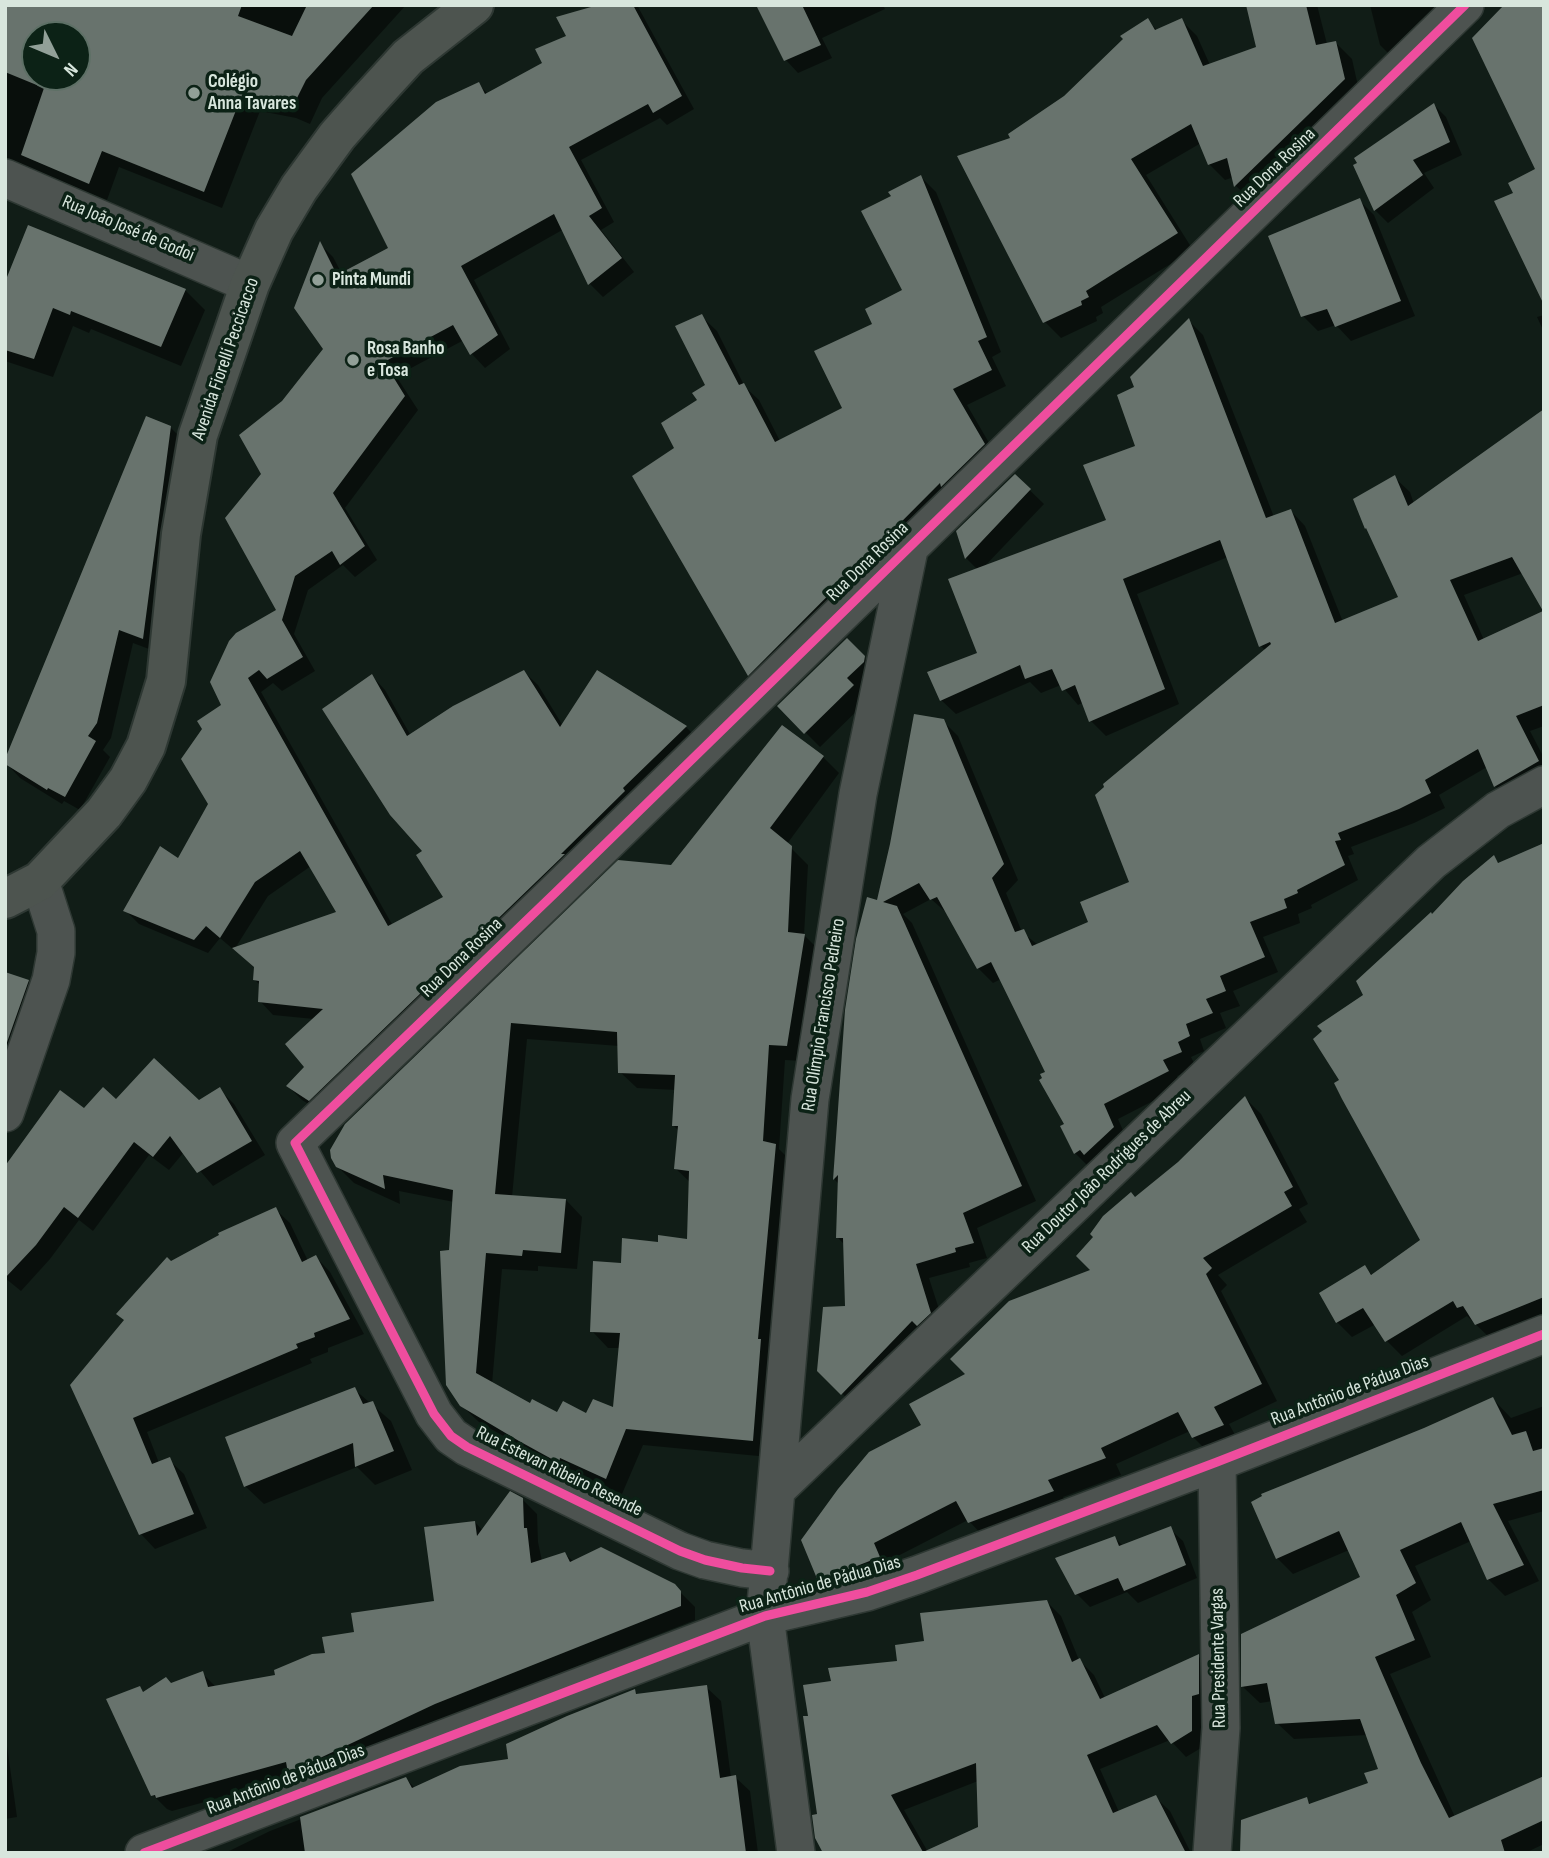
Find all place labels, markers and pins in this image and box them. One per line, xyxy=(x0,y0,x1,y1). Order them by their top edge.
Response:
place label: Colégio Anna Tavares xyxy=(208,71,296,115)
marker: Colégio Anna Tavares xyxy=(186,85,202,101)
place label: Pinta Mundi xyxy=(332,269,411,291)
marker: Pinta Mundi xyxy=(310,272,326,288)
place label: Rosa Banho e Tosa xyxy=(367,338,445,382)
marker: Rosa Banho e Tosa xyxy=(345,352,361,368)

